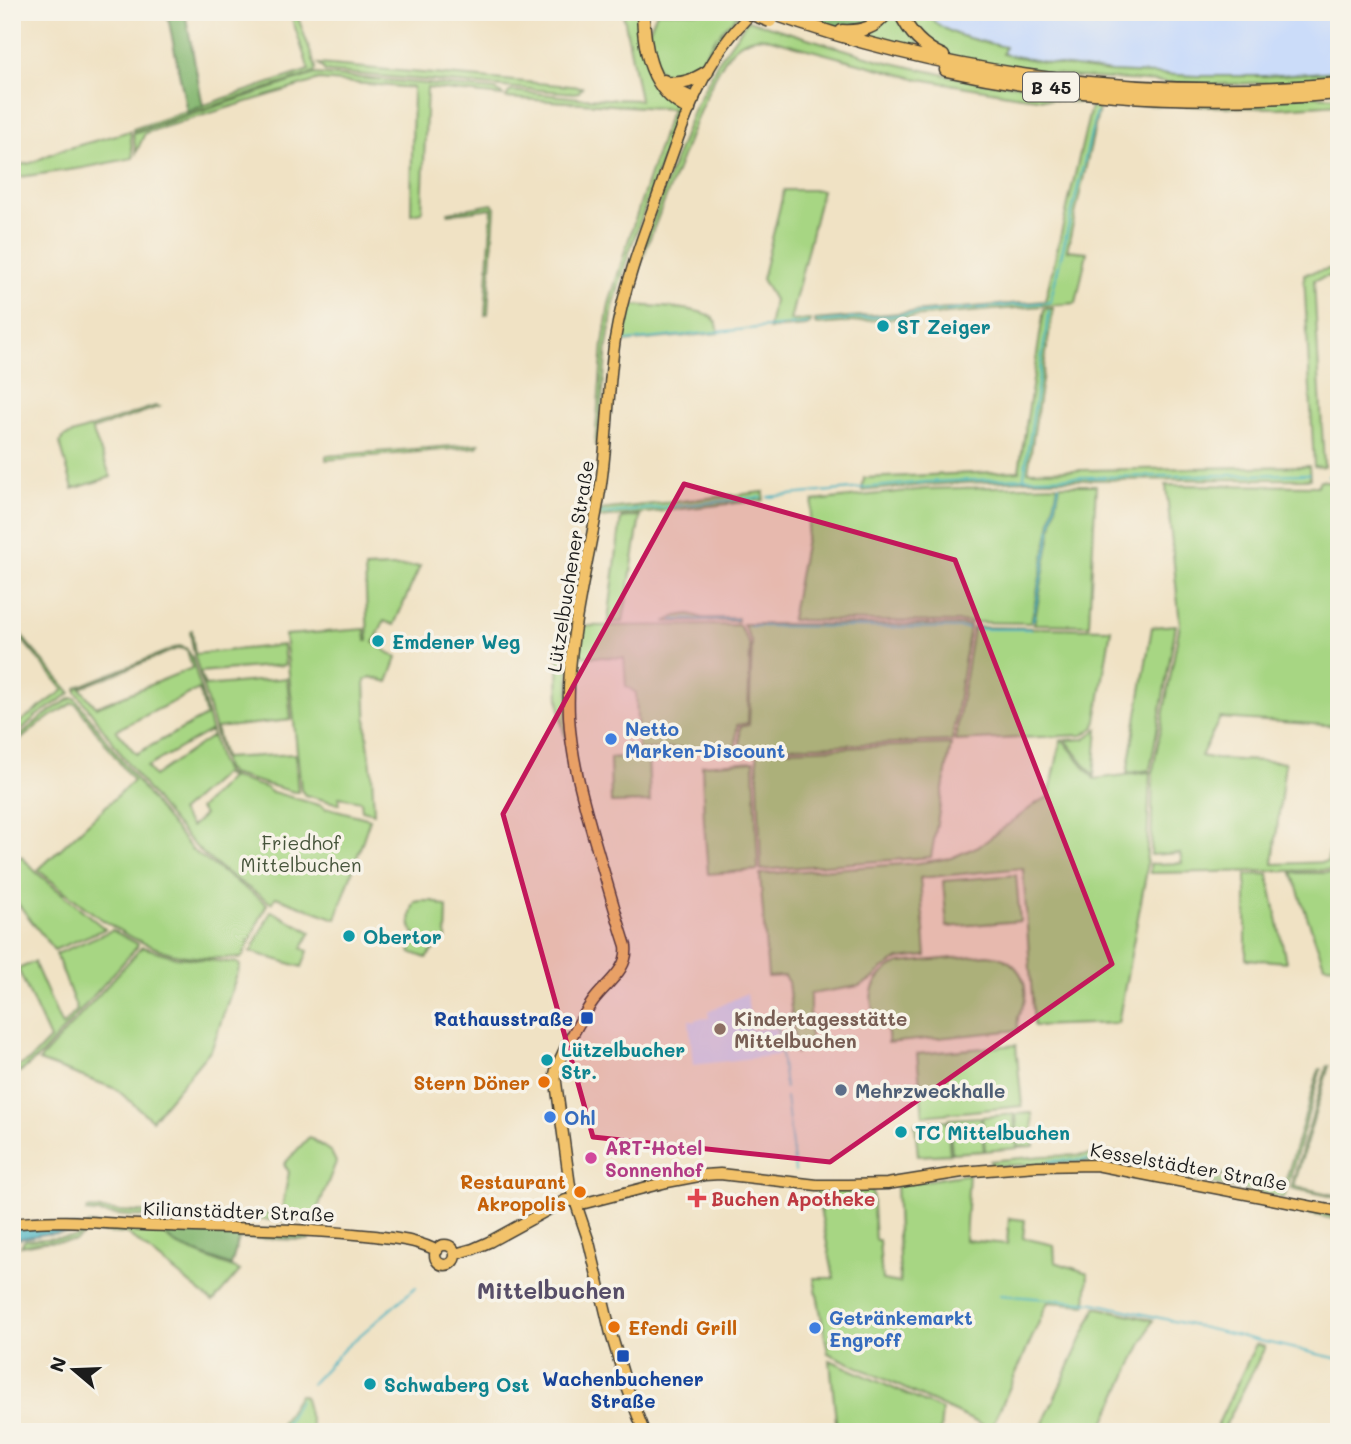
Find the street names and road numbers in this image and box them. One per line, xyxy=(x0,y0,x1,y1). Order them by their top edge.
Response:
road number: B 45 xyxy=(1023,72,1079,102)
street label: Lützelbuchener Straße xyxy=(541,458,599,674)
street label: Kesselstädter Straße xyxy=(1088,1136,1290,1196)
street label: Kilianstädter Straße xyxy=(143,1195,335,1227)

